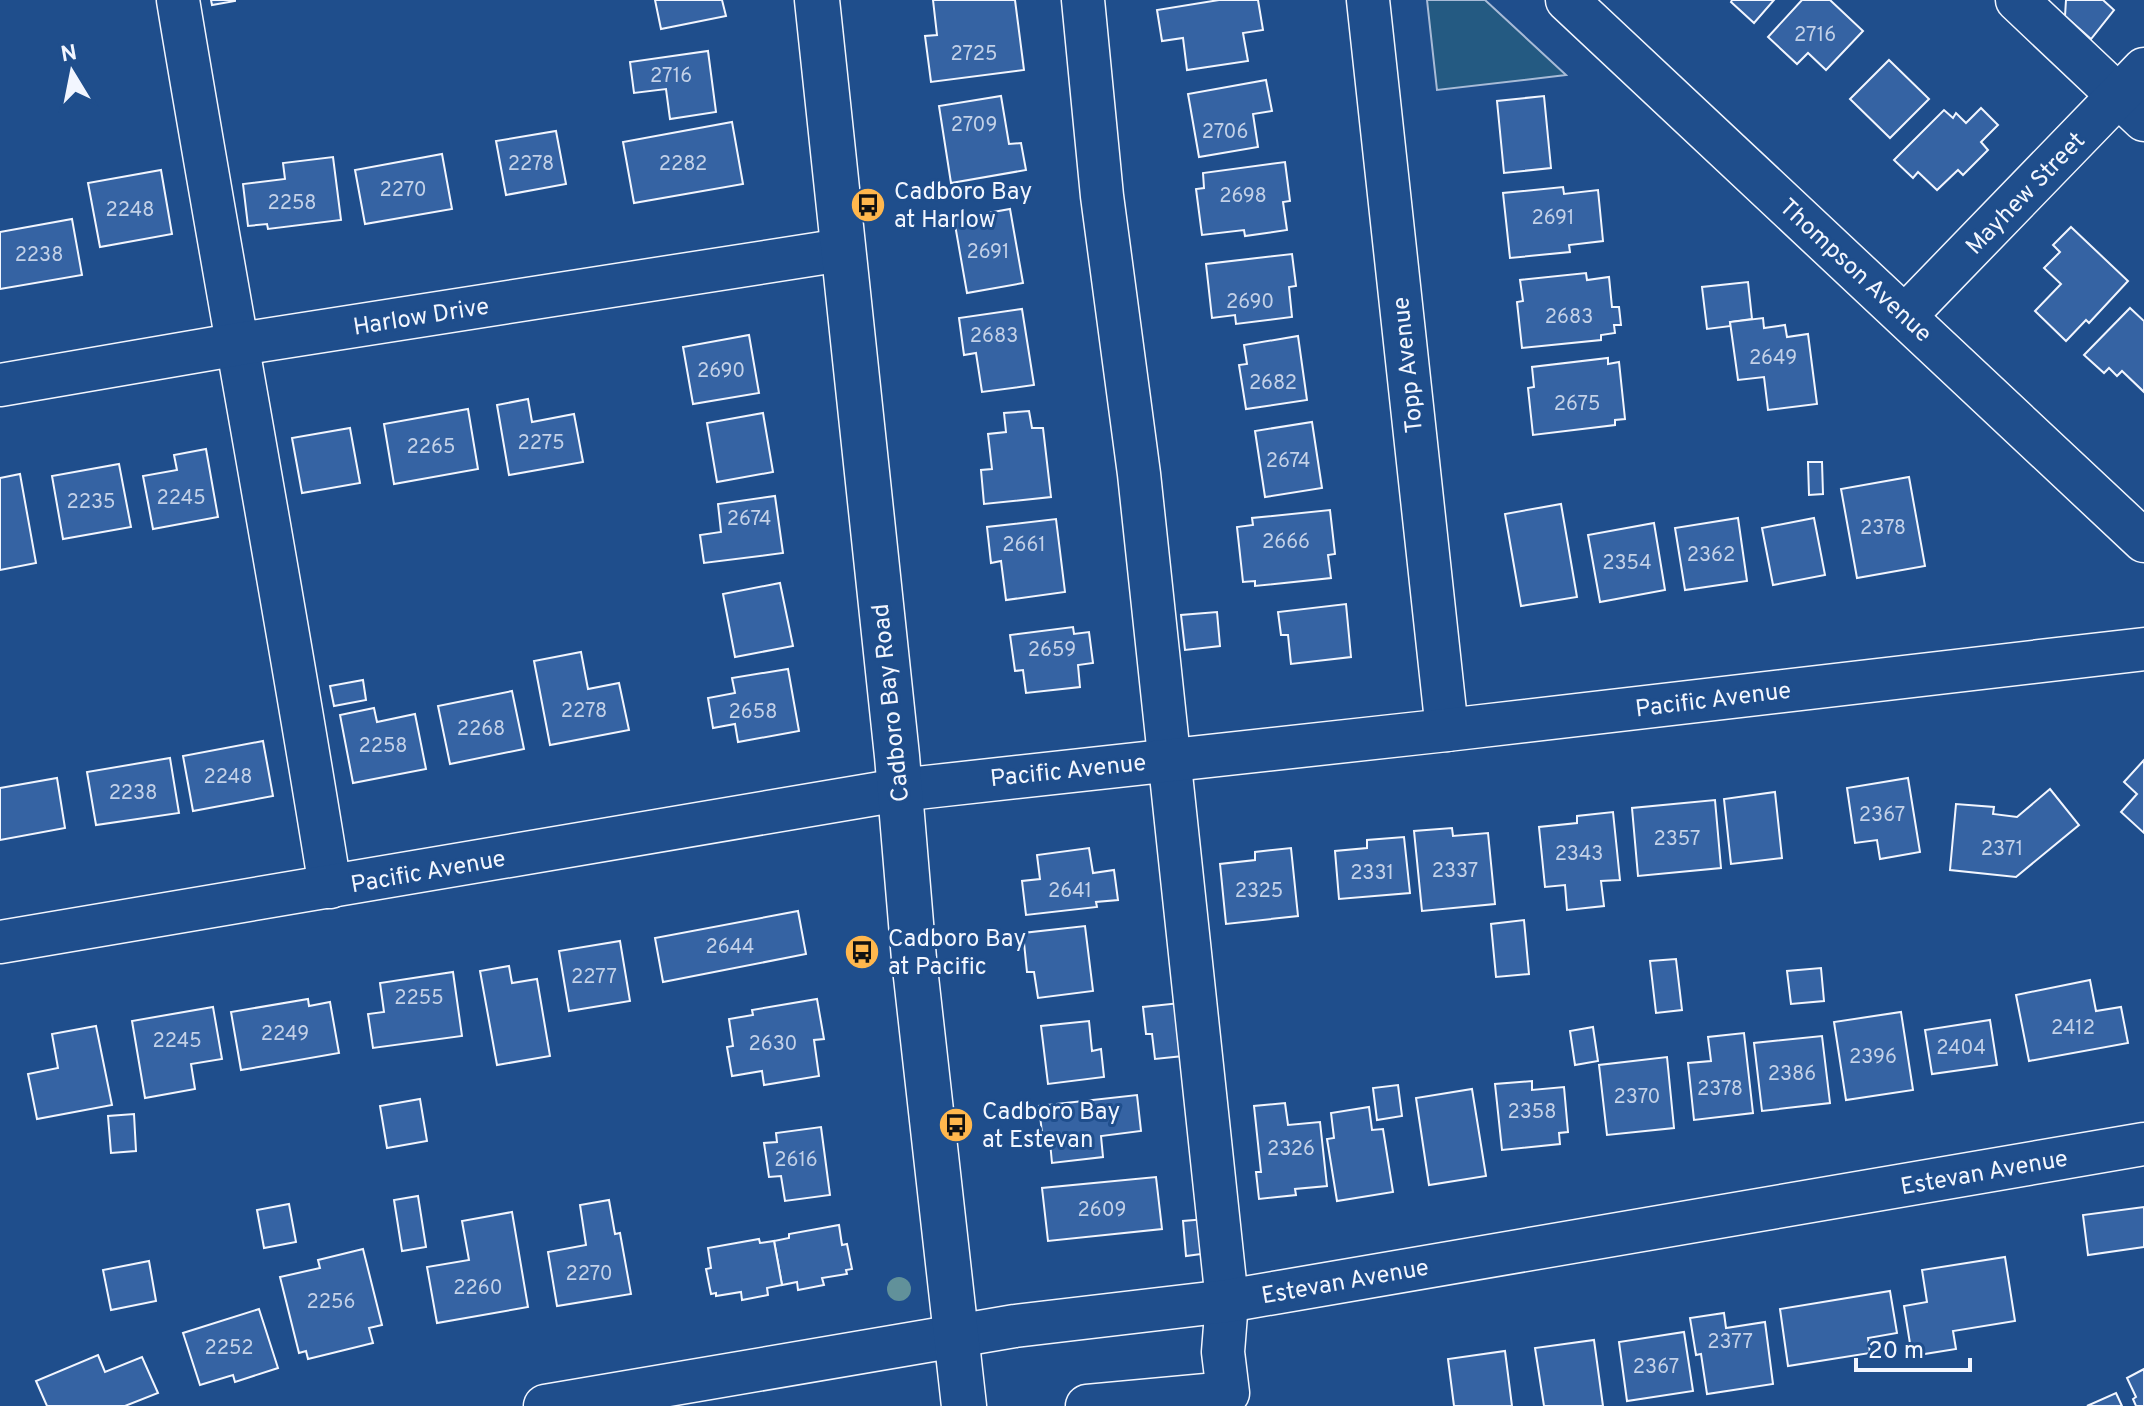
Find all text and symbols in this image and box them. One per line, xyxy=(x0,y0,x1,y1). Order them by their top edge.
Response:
house number: 2716 xyxy=(1794,23,1836,49)
north arrow xyxy=(32,32,112,112)
text: N xyxy=(59,40,79,69)
house number: 2725 xyxy=(951,42,997,68)
house number: 2716 xyxy=(650,64,692,90)
house number: 2709 xyxy=(951,113,997,139)
house number: 2706 xyxy=(1202,120,1248,146)
street label: Mayhew Street xyxy=(1960,127,2093,262)
house number: 2278 xyxy=(508,152,554,178)
house number: 2282 xyxy=(659,152,707,178)
house number: 2270 xyxy=(380,178,426,204)
place label: Cadboro Bay at Harlow xyxy=(894,178,1032,236)
house number: 2698 xyxy=(1219,184,1267,210)
bus stop icon: Cadboro Bay at Harlow xyxy=(849,186,887,224)
house number: 2258 xyxy=(267,191,317,217)
street label: Thompson Avenue xyxy=(1772,193,1937,350)
house number: 2248 xyxy=(106,198,154,224)
house number: 2691 xyxy=(1532,206,1574,232)
house number: 2691 xyxy=(967,240,1009,266)
house number: 2238 xyxy=(15,243,63,269)
house number: 2690 xyxy=(1226,290,1274,316)
street label: Harlow Drive xyxy=(351,292,491,344)
street label: Topp Avenue xyxy=(1387,295,1431,434)
house number: 2683 xyxy=(1545,305,1593,331)
house number: 2683 xyxy=(970,324,1018,350)
house number: 2649 xyxy=(1749,346,1797,372)
house number: 2690 xyxy=(697,359,745,385)
house number: 2682 xyxy=(1249,371,1297,397)
house number: 2675 xyxy=(1554,392,1600,418)
house number: 2275 xyxy=(517,431,565,457)
house number: 2265 xyxy=(407,435,455,461)
house number: 2674 xyxy=(1266,449,1310,475)
house number: 2245 xyxy=(156,486,206,512)
house number: 2235 xyxy=(67,490,115,516)
house number: 2674 xyxy=(727,507,771,533)
house number: 2378 xyxy=(1860,516,1906,542)
house number: 2666 xyxy=(1262,530,1310,556)
house number: 2661 xyxy=(1002,533,1046,559)
house number: 2362 xyxy=(1687,543,1735,569)
house number: 2354 xyxy=(1602,551,1652,577)
street label: Cadboro Bay Road xyxy=(867,602,917,803)
house number: 2659 xyxy=(1028,638,1076,664)
street label: Pacific Avenue xyxy=(1634,677,1793,725)
house number: 2278 xyxy=(561,699,607,725)
house number: 2658 xyxy=(729,700,777,726)
house number: 2268 xyxy=(457,717,505,743)
house number: 2258 xyxy=(358,734,408,760)
street label: Pacific Avenue xyxy=(989,749,1148,795)
house number: 2248 xyxy=(204,765,252,791)
house number: 2238 xyxy=(109,781,157,807)
house number: 2367 xyxy=(1859,803,1905,829)
house number: 2357 xyxy=(1654,827,1700,853)
house number: 2371 xyxy=(1981,837,2023,863)
house number: 2343 xyxy=(1555,842,1603,868)
street label: Pacific Avenue xyxy=(349,845,508,901)
house number: 2337 xyxy=(1432,859,1478,885)
house number: 2331 xyxy=(1350,861,1394,887)
house number: 2641 xyxy=(1048,879,1092,905)
house number: 2325 xyxy=(1235,879,1283,905)
place label: Cadboro Bay at Pacific xyxy=(888,925,1026,983)
bus stop icon: Cadboro Bay at Pacific xyxy=(843,933,881,971)
house number: 2644 xyxy=(705,935,755,961)
house number: 2277 xyxy=(571,965,617,991)
house number: 2255 xyxy=(394,986,444,1012)
house number: 2412 xyxy=(2051,1016,2095,1042)
house number: 2249 xyxy=(261,1022,309,1048)
house number: 2245 xyxy=(152,1029,202,1055)
house number: 2630 xyxy=(749,1032,797,1058)
house number: 2404 xyxy=(1936,1036,1986,1062)
house number: 2396 xyxy=(1849,1045,1897,1071)
house number: 2386 xyxy=(1768,1062,1816,1088)
house number: 2378 xyxy=(1697,1077,1743,1103)
house number: 2370 xyxy=(1614,1085,1660,1111)
place label: Cadboro Bay at Estevan xyxy=(982,1098,1120,1156)
house number: 2358 xyxy=(1508,1100,1556,1126)
bus stop icon: Cadboro Bay at Estevan xyxy=(937,1106,975,1144)
house number: 2326 xyxy=(1267,1137,1315,1163)
street label: Estevan Avenue xyxy=(1898,1144,2070,1203)
house number: 2616 xyxy=(774,1148,818,1174)
house number: 2609 xyxy=(1078,1198,1126,1224)
street label: Estevan Avenue xyxy=(1259,1253,1431,1312)
house number: 2270 xyxy=(566,1262,612,1288)
house number: 2260 xyxy=(453,1276,503,1302)
house number: 2256 xyxy=(307,1290,355,1316)
scale bar xyxy=(1856,1322,1970,1372)
house number: 2377 xyxy=(1707,1330,1753,1356)
house number: 2252 xyxy=(204,1336,254,1362)
text: 20 m xyxy=(1868,1337,1924,1367)
house number: 2367 xyxy=(1633,1355,1679,1381)

